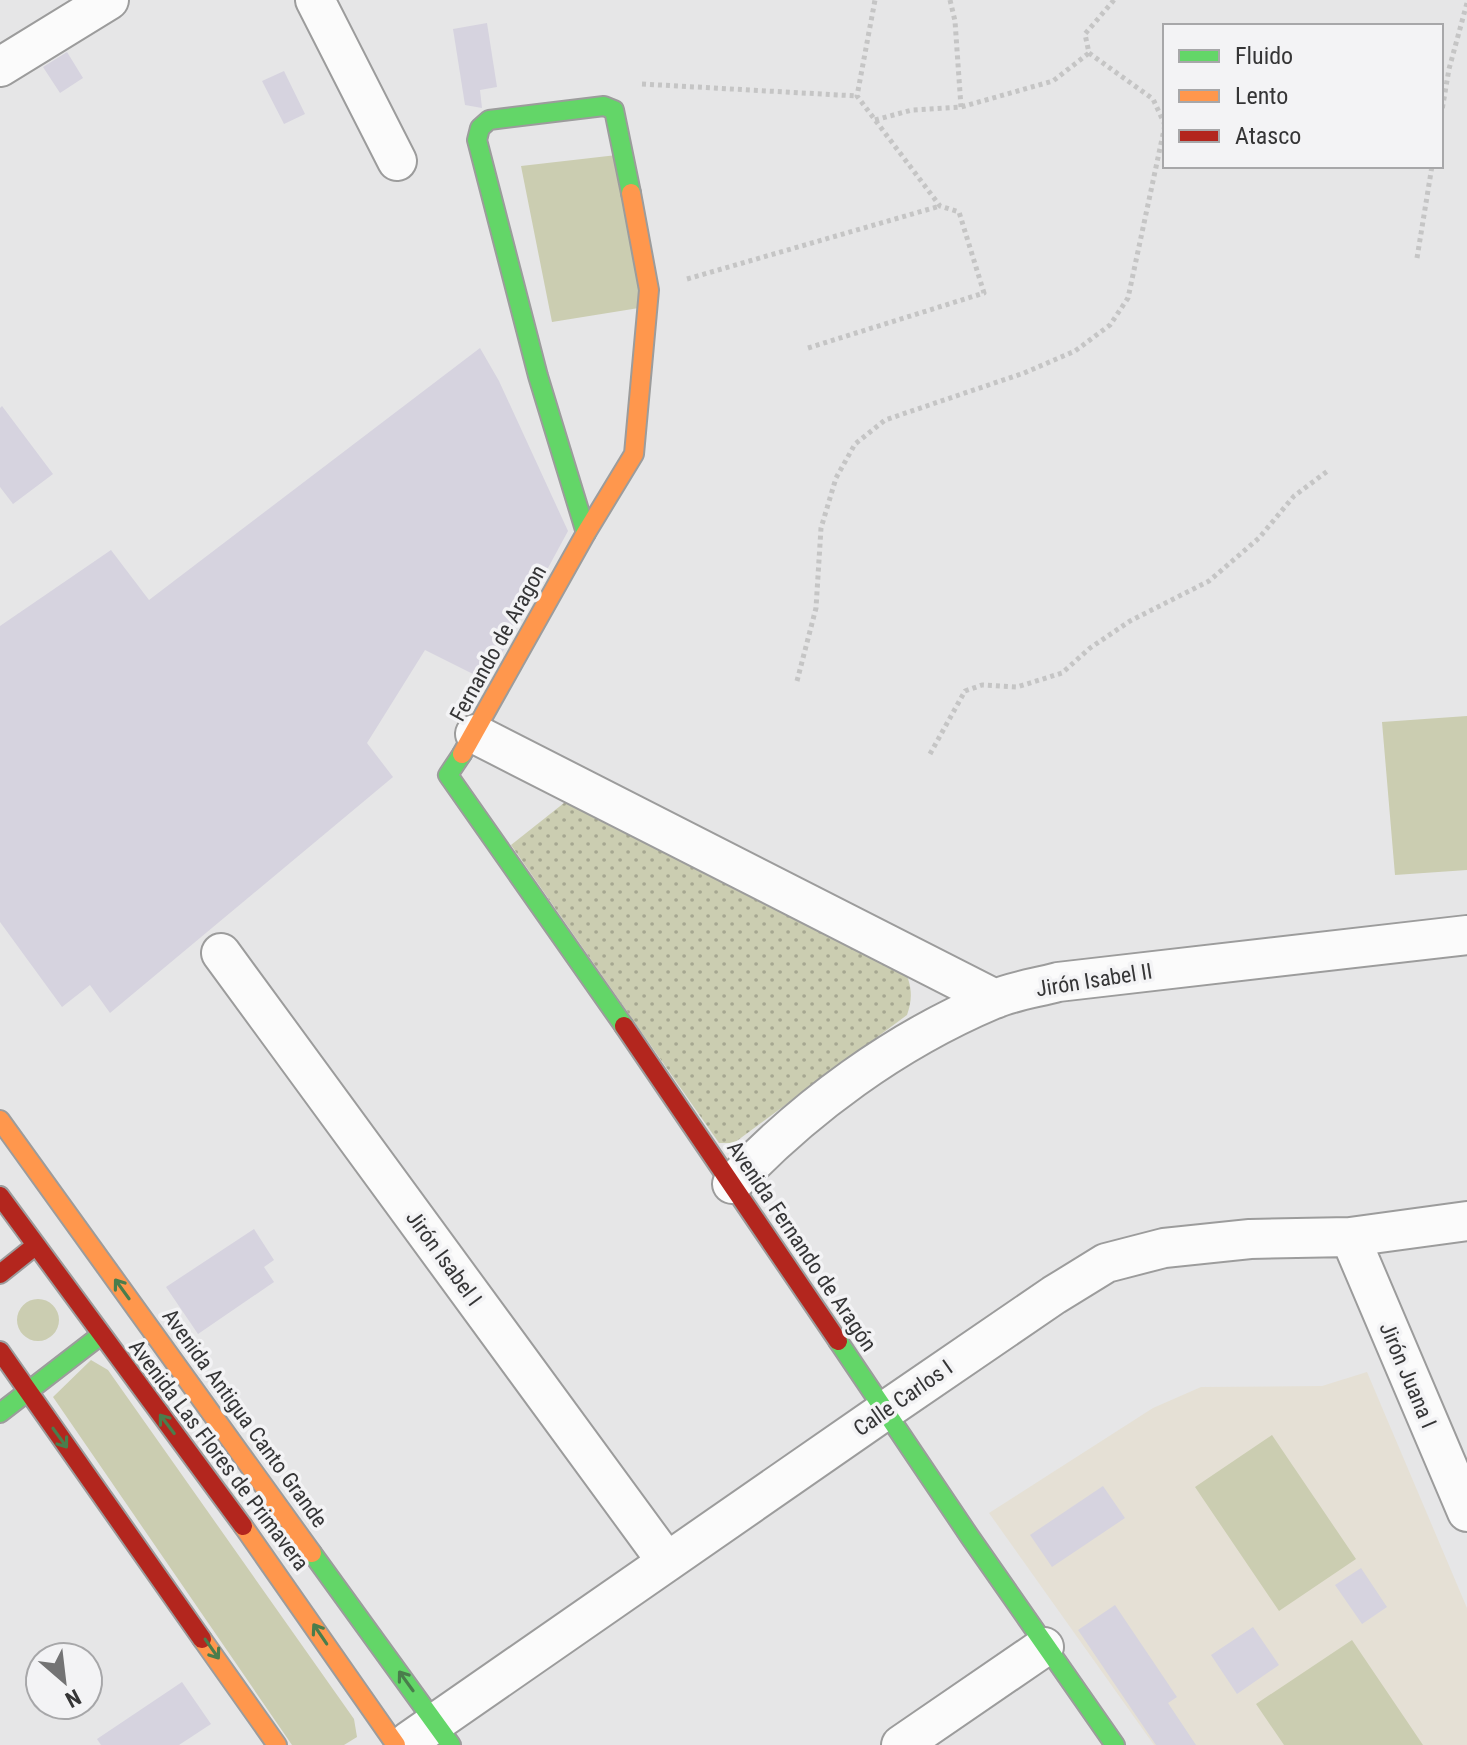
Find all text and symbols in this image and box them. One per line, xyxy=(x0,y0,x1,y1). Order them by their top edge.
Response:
legend xyxy=(1163,24,1443,168)
text: Fluido xyxy=(1235,42,1293,70)
text: Lento xyxy=(1235,82,1288,110)
text: Atasco xyxy=(1235,122,1301,150)
street label: Fernando de Aragon xyxy=(445,561,551,725)
street label: Jirón Isabel II xyxy=(1034,958,1154,1002)
street label: Avenida Fernando de Aragón xyxy=(722,1136,882,1356)
street label: Jirón Isabel I xyxy=(401,1205,487,1311)
one-way arrow xyxy=(114,1279,131,1301)
street label: Avenida Antigua Canto Grande xyxy=(157,1304,333,1532)
street label: Jirón Juana I xyxy=(1375,1318,1441,1432)
street label: Avenida Las Flores de Primavera xyxy=(124,1335,314,1575)
street label: Calle Carlos I xyxy=(849,1355,957,1441)
one-way arrow xyxy=(159,1414,176,1435)
one-way arrow xyxy=(52,1426,69,1448)
one-way arrow xyxy=(312,1624,328,1646)
one-way arrow xyxy=(204,1637,220,1659)
north arrow xyxy=(24,1641,104,1721)
one-way arrow xyxy=(398,1671,414,1693)
text: N xyxy=(61,1684,85,1712)

